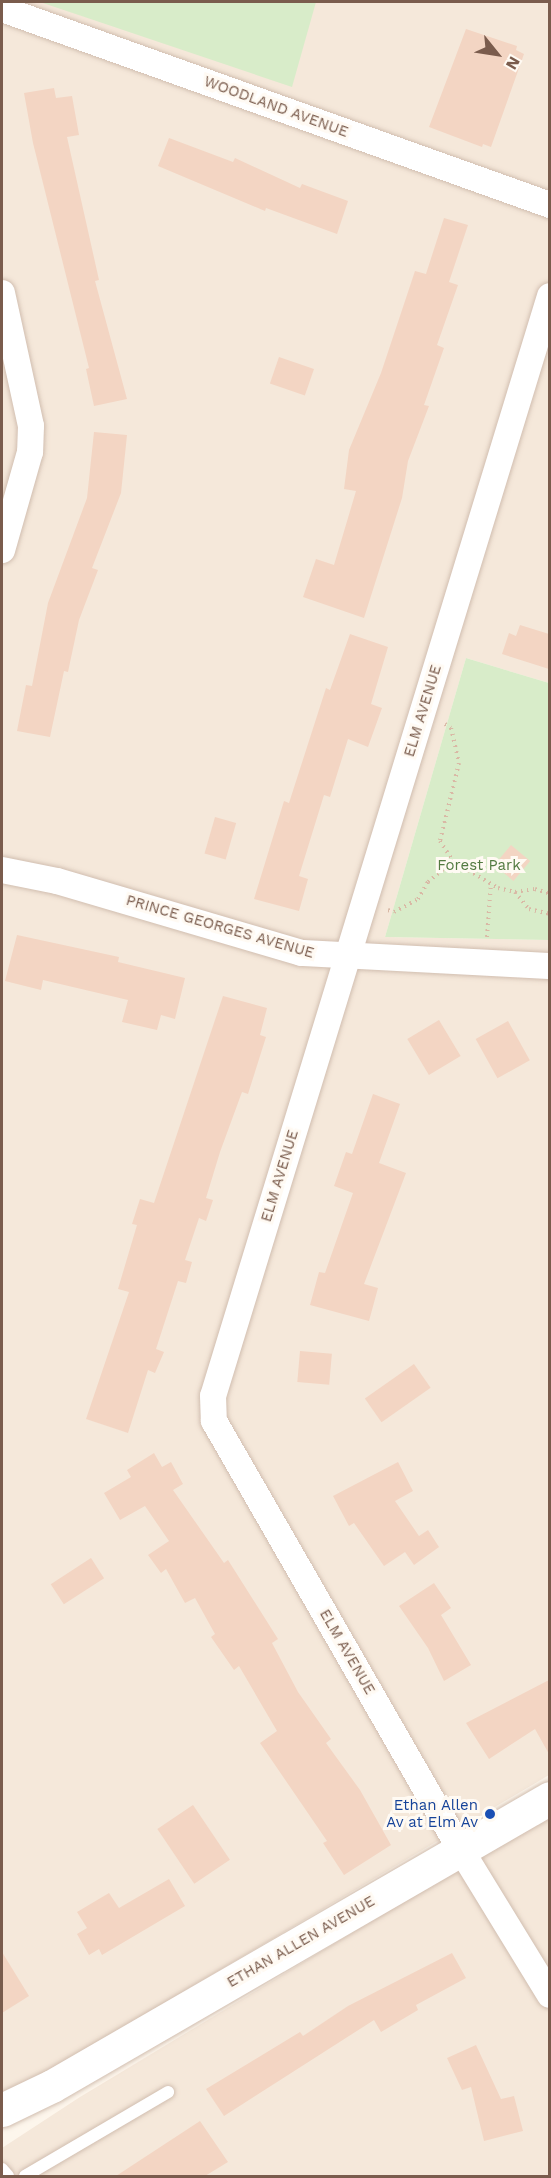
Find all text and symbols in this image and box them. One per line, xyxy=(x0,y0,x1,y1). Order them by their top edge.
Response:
north arrow xyxy=(467,24,527,84)
text: N xyxy=(502,53,524,73)
street label: WOODLAND AVENUE xyxy=(201,72,351,142)
street label: ELM AVENUE xyxy=(400,662,446,760)
park label: Forest Park xyxy=(437,857,521,875)
street label: PRINCE GEORGES AVENUE xyxy=(124,891,316,963)
street label: ELM AVENUE xyxy=(257,1127,303,1225)
street label: ELM AVENUE xyxy=(315,1606,379,1698)
place label: Ethan Allen Av at Elm Av xyxy=(385,1796,478,1831)
marker: Ethan Allen Av at Elm Av xyxy=(483,1807,497,1821)
street label: ETHAN ALLEN AVENUE xyxy=(223,1892,379,1992)

